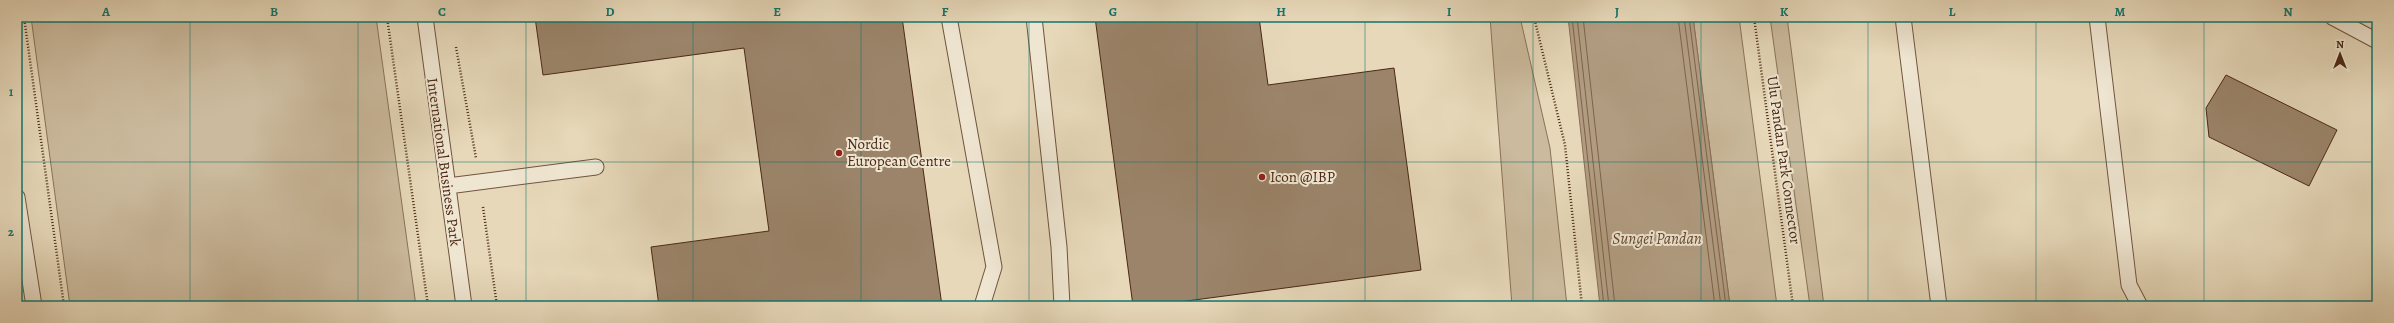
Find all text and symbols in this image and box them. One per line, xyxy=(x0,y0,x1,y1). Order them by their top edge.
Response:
text: A xyxy=(101,3,111,20)
text: B xyxy=(270,3,278,20)
text: C xyxy=(438,3,446,20)
text: D xyxy=(605,3,615,20)
text: E xyxy=(773,3,781,20)
text: F xyxy=(942,3,949,20)
text: G xyxy=(1109,3,1117,20)
text: H xyxy=(1276,3,1286,20)
text: I xyxy=(1447,3,1452,20)
text: J xyxy=(1615,3,1619,20)
text: K xyxy=(1780,3,1789,20)
text: L xyxy=(1949,3,1956,20)
text: M xyxy=(2115,3,2126,20)
text: N xyxy=(2283,3,2293,20)
north arrow xyxy=(2320,34,2360,74)
text: N xyxy=(2336,37,2344,52)
street label: Ulu Pandan Park Connector xyxy=(1762,75,1806,246)
street label: International Business Park xyxy=(422,76,466,248)
text: 1 xyxy=(9,83,14,100)
place label: Nordic European Centre xyxy=(847,134,951,171)
marker: Nordic European Centre xyxy=(834,148,844,158)
place label: Icon @IBP xyxy=(1270,167,1335,187)
marker: Icon @IBP xyxy=(1257,172,1267,182)
text: 2 xyxy=(8,223,15,240)
water label: Sungei Pandan xyxy=(1612,228,1702,250)

